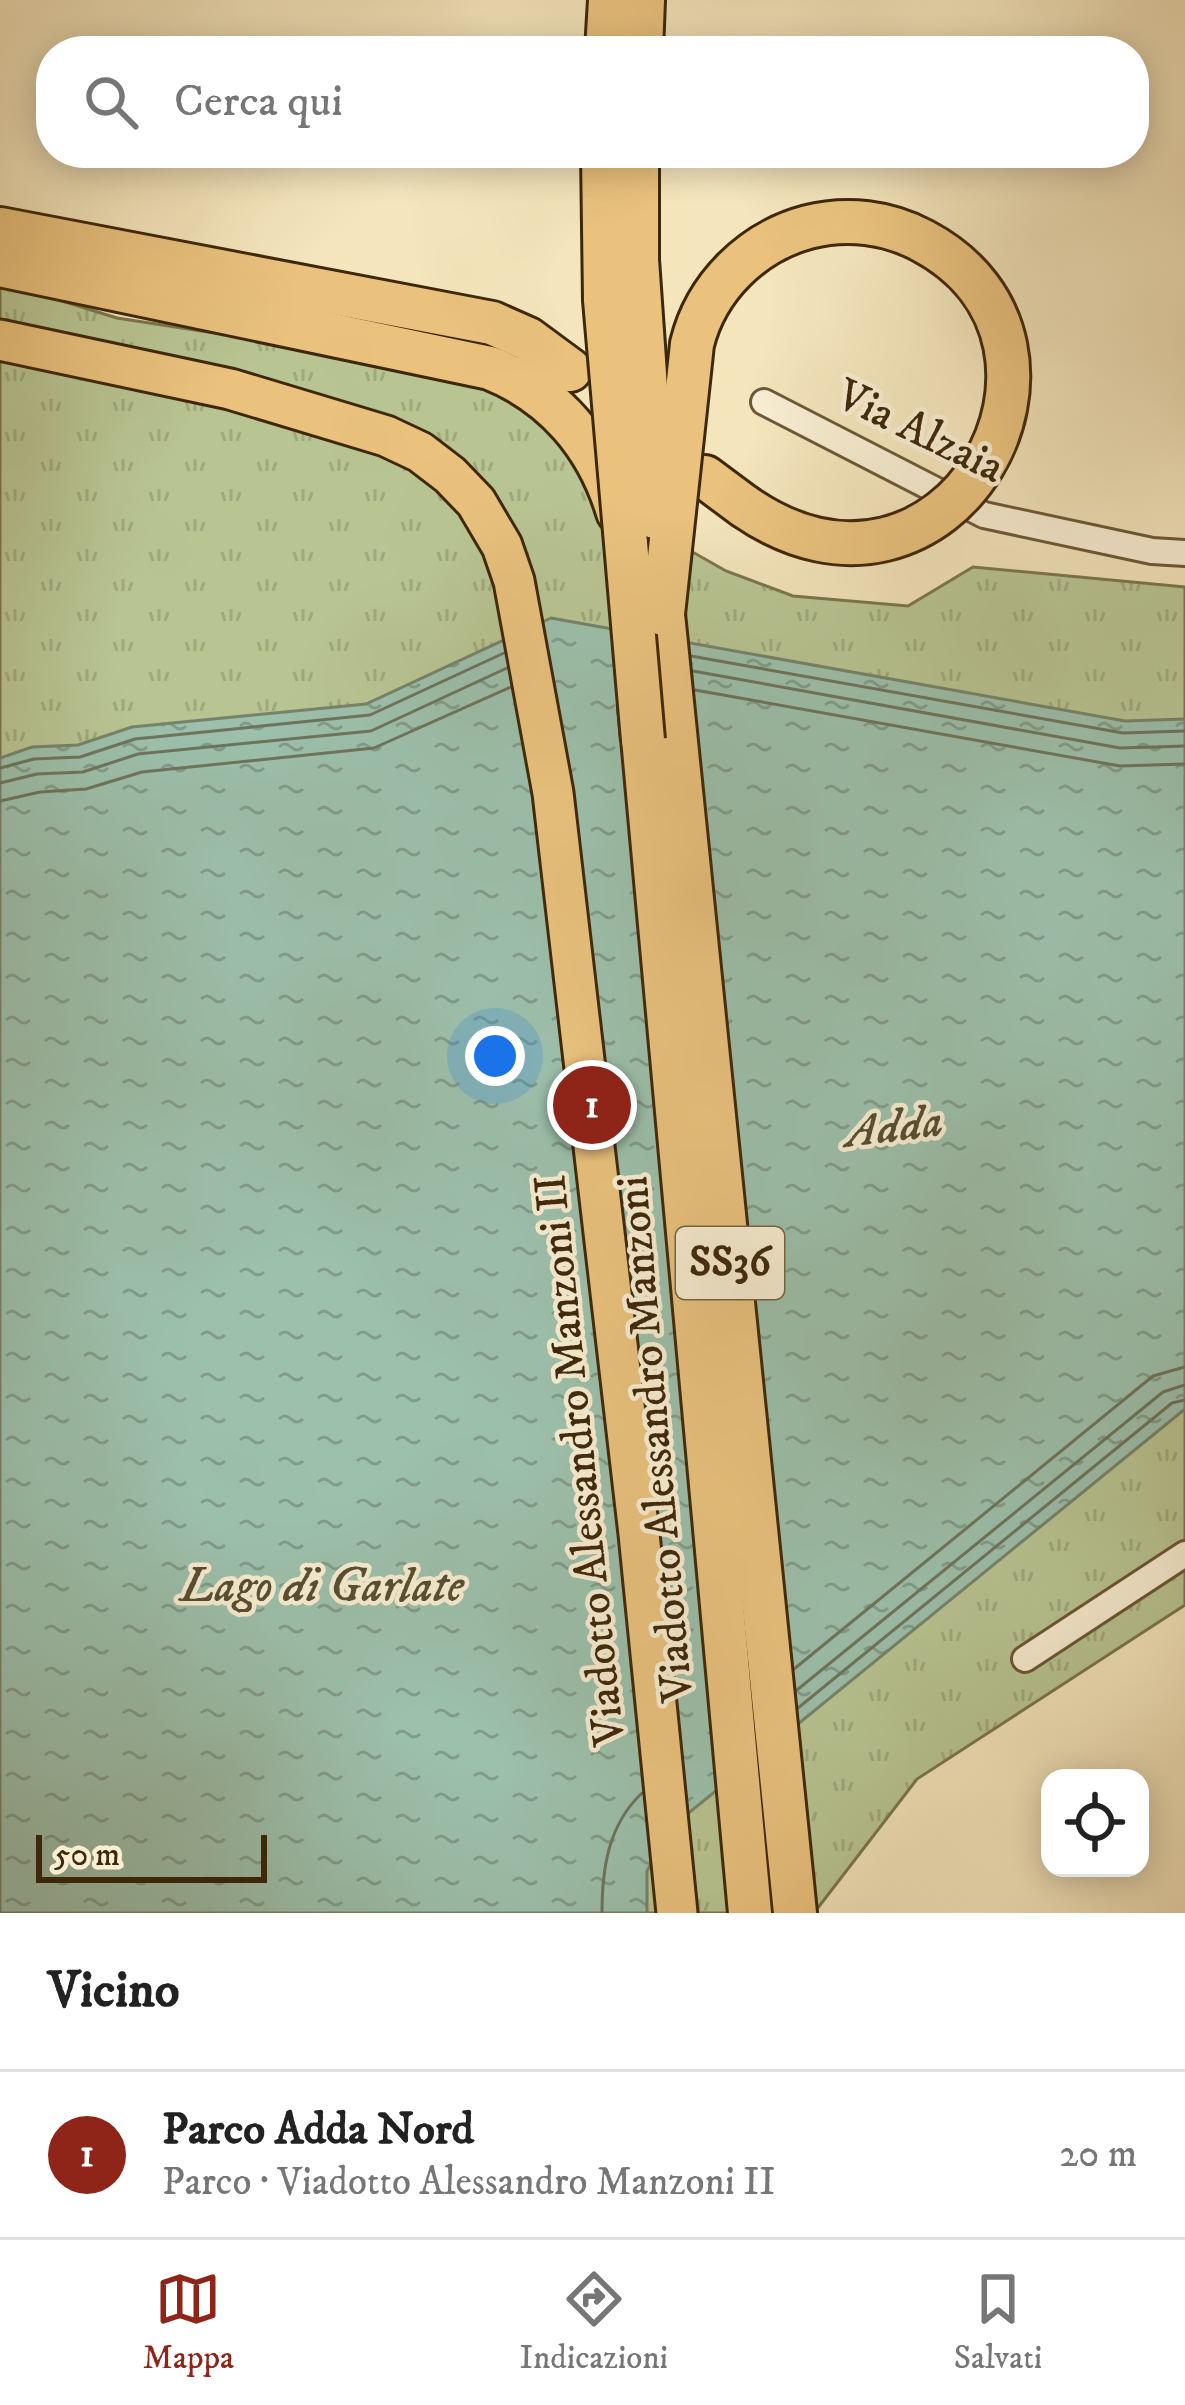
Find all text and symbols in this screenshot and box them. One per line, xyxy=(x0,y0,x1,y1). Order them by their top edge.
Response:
search box xyxy=(36,36,1149,168)
icon: search xyxy=(78,69,144,135)
text: Cerca qui xyxy=(174,74,343,130)
street label: Via Alzaia xyxy=(826,367,1013,497)
your location xyxy=(465,1026,525,1086)
pin: 1 xyxy=(553,1060,631,1150)
water label: Adda xyxy=(837,1091,946,1163)
street label: Viadotto Alessandro Manzoni II xyxy=(523,1171,639,1750)
street label: Viadotto Alessandro Manzoni xyxy=(605,1174,707,1705)
road number: SS36 xyxy=(676,1227,784,1299)
water label: Lago di Garlate xyxy=(177,1557,466,1617)
map controls xyxy=(1041,1769,1149,1877)
button: locate xyxy=(1041,1769,1149,1877)
scale bar xyxy=(36,1829,267,1882)
text: 50 m xyxy=(54,1835,120,1876)
text: Vicino xyxy=(48,1959,179,2023)
text: Parco Adda Nord xyxy=(162,2102,474,2158)
text: 1 xyxy=(80,2130,94,2179)
text: 20 m xyxy=(1059,2130,1137,2179)
text: Parco · Viadotto Alessandro Manzoni II xyxy=(162,2158,775,2207)
tab: Mappa xyxy=(143,2266,234,2379)
tab: Indicazioni xyxy=(520,2266,668,2379)
tab: Salvati xyxy=(954,2266,1042,2379)

